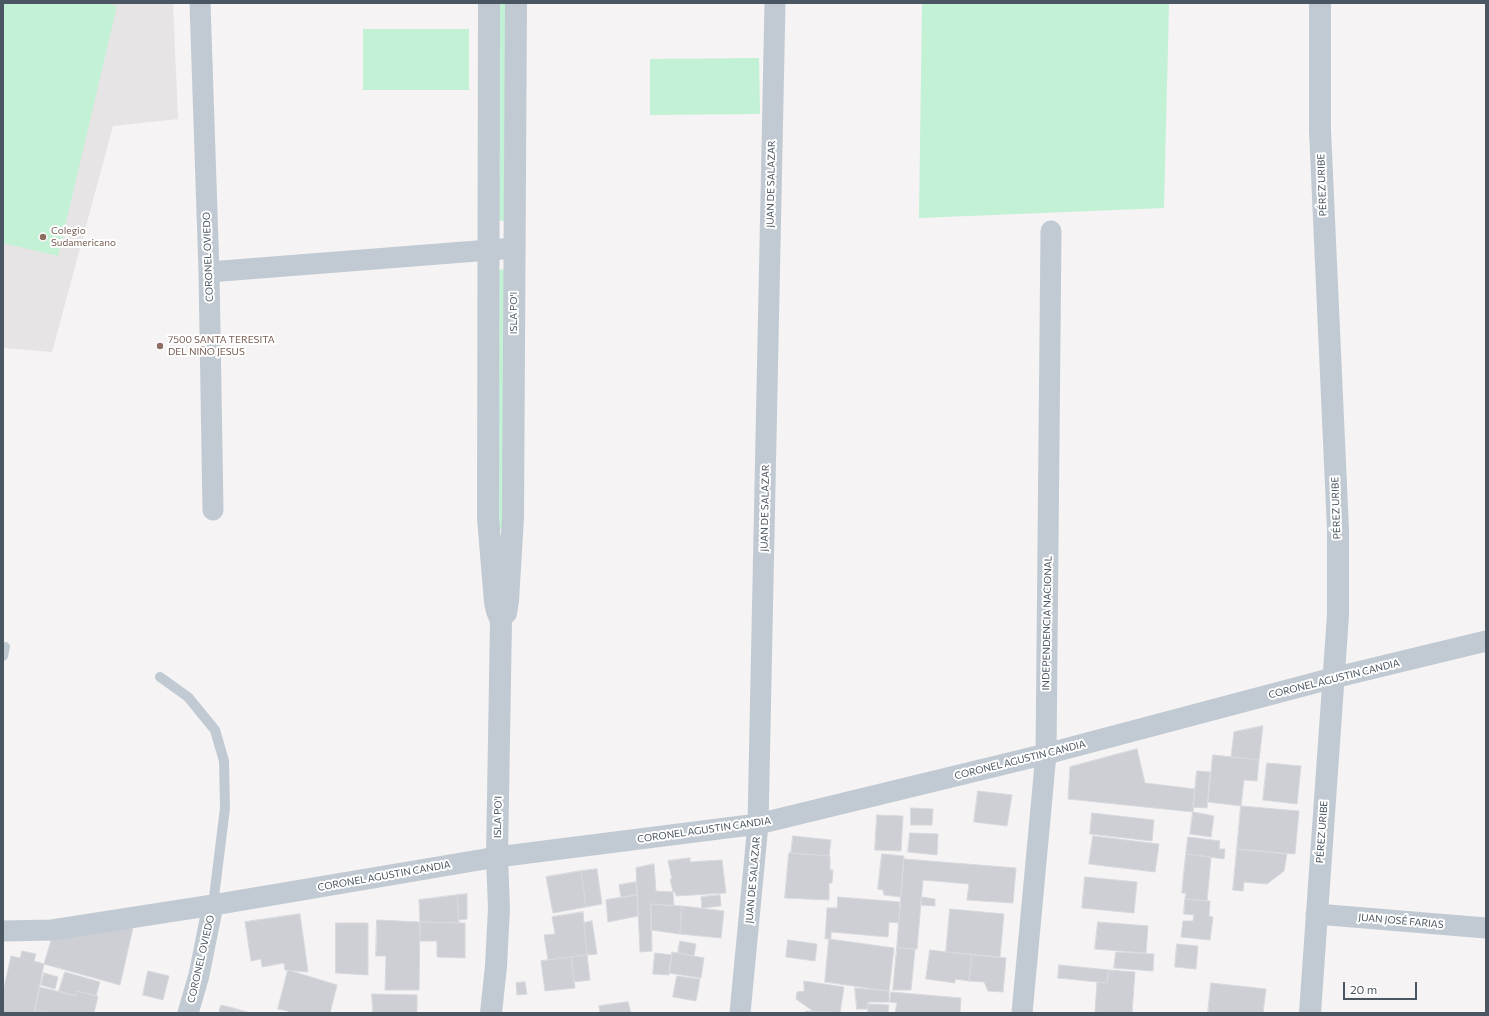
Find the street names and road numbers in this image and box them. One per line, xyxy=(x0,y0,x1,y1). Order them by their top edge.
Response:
street label: JUAN DE SALAZAR xyxy=(764,140,778,228)
street label: PÉREZ URIBE xyxy=(1315,153,1329,217)
street label: CORONEL OVIEDO xyxy=(200,212,216,302)
street label: ISLA PO'I xyxy=(508,292,520,334)
street label: JUAN DE SALAZAR xyxy=(758,464,772,552)
street label: PÉREZ URIBE xyxy=(1329,476,1343,540)
street label: INDEPENDENCIA NACIONAL xyxy=(1040,556,1054,690)
street label: CORONEL AGUSTIN CANDIA xyxy=(1267,657,1401,701)
street label: CORONEL AGUSTIN CANDIA xyxy=(953,738,1087,782)
street label: ISLA PO'I xyxy=(492,796,504,838)
street label: PÉREZ URIBE xyxy=(1314,800,1330,864)
street label: CORONEL AGUSTIN CANDIA xyxy=(636,815,772,845)
street label: JUAN DE SALAZAR xyxy=(743,836,763,924)
street label: CORONEL AGUSTIN CANDIA xyxy=(317,858,451,894)
street label: JUAN JOSÉ FARIAS xyxy=(1358,911,1444,931)
street label: CORONEL OVIEDO xyxy=(185,914,217,1004)

